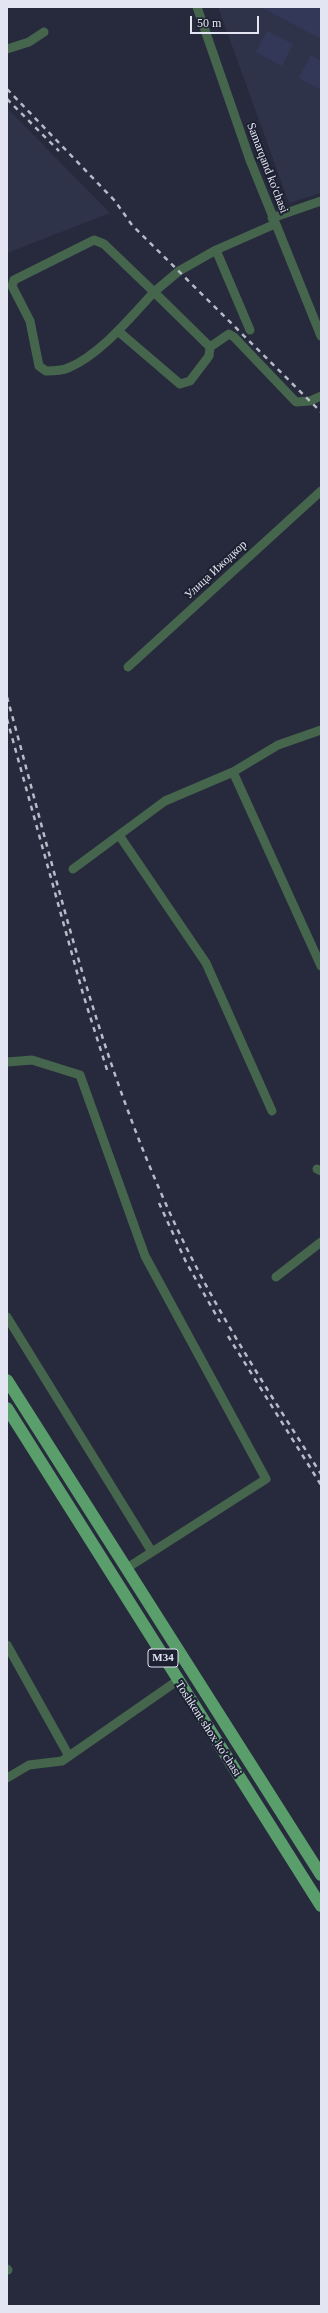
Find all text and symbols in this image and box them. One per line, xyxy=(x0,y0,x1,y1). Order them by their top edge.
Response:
scale bar xyxy=(192,8,261,34)
text: 50 m xyxy=(197,16,221,30)
street label: Samarqand ko'chasi xyxy=(243,121,291,215)
street label: Улица Ижодкор xyxy=(182,537,250,603)
road number: M34 xyxy=(148,1649,178,1667)
street label: Toshkent shox ko'chasi xyxy=(172,1678,244,1780)

